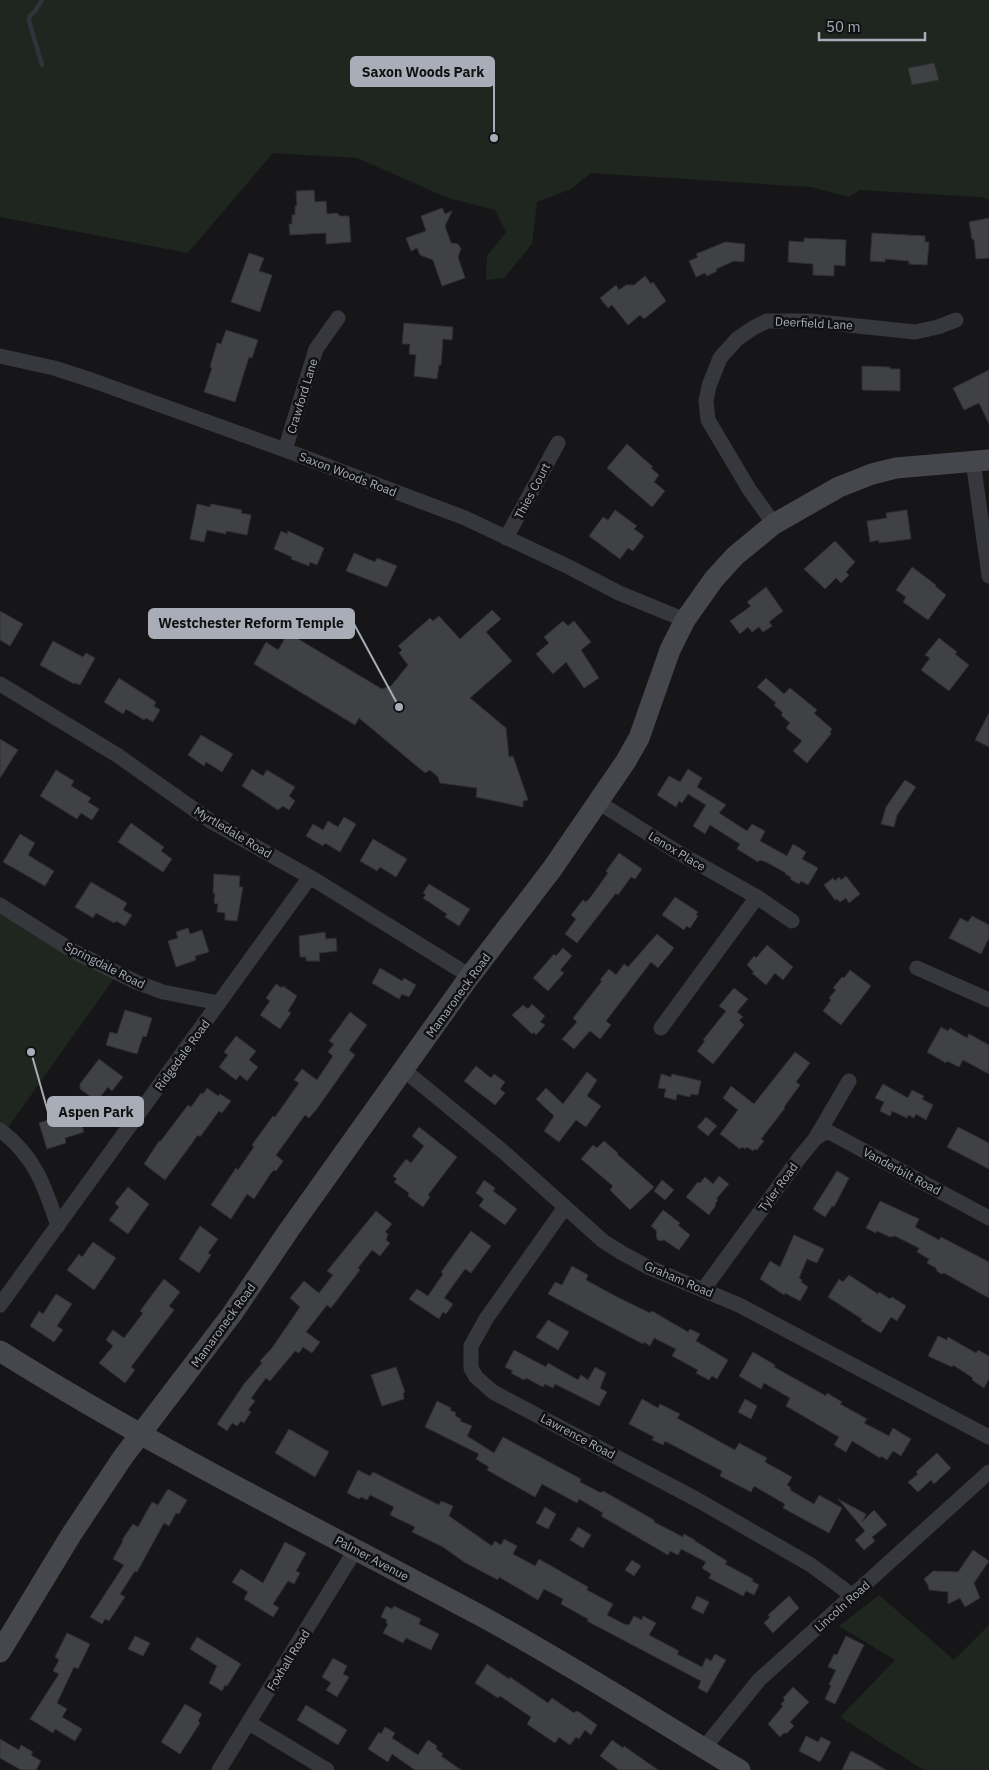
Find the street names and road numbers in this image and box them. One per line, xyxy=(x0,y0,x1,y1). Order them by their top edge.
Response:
street label: Deerfield Lane xyxy=(775,313,854,333)
street label: Crawford Lane xyxy=(283,356,321,435)
street label: Saxon Woods Road xyxy=(297,449,399,499)
street label: Thies Court xyxy=(511,460,553,522)
street label: Myrtledale Road xyxy=(191,803,275,861)
street label: Lenox Place xyxy=(646,828,709,874)
street label: Springdale Road xyxy=(62,938,148,992)
street label: Mamaroneck Road xyxy=(422,950,494,1040)
street label: Ridgedale Road xyxy=(151,1017,213,1093)
street label: Vanderbilt Road xyxy=(861,1144,943,1198)
street label: Tyler Road xyxy=(755,1160,801,1214)
street label: Graham Road xyxy=(642,1258,716,1300)
street label: Mamaroneck Road xyxy=(187,1280,259,1370)
street label: Lawrence Road xyxy=(538,1410,618,1462)
street label: Palmer Avenue xyxy=(333,1532,412,1584)
street label: Lincoln Road xyxy=(811,1577,873,1635)
street label: Foxhall Road xyxy=(263,1627,313,1693)

